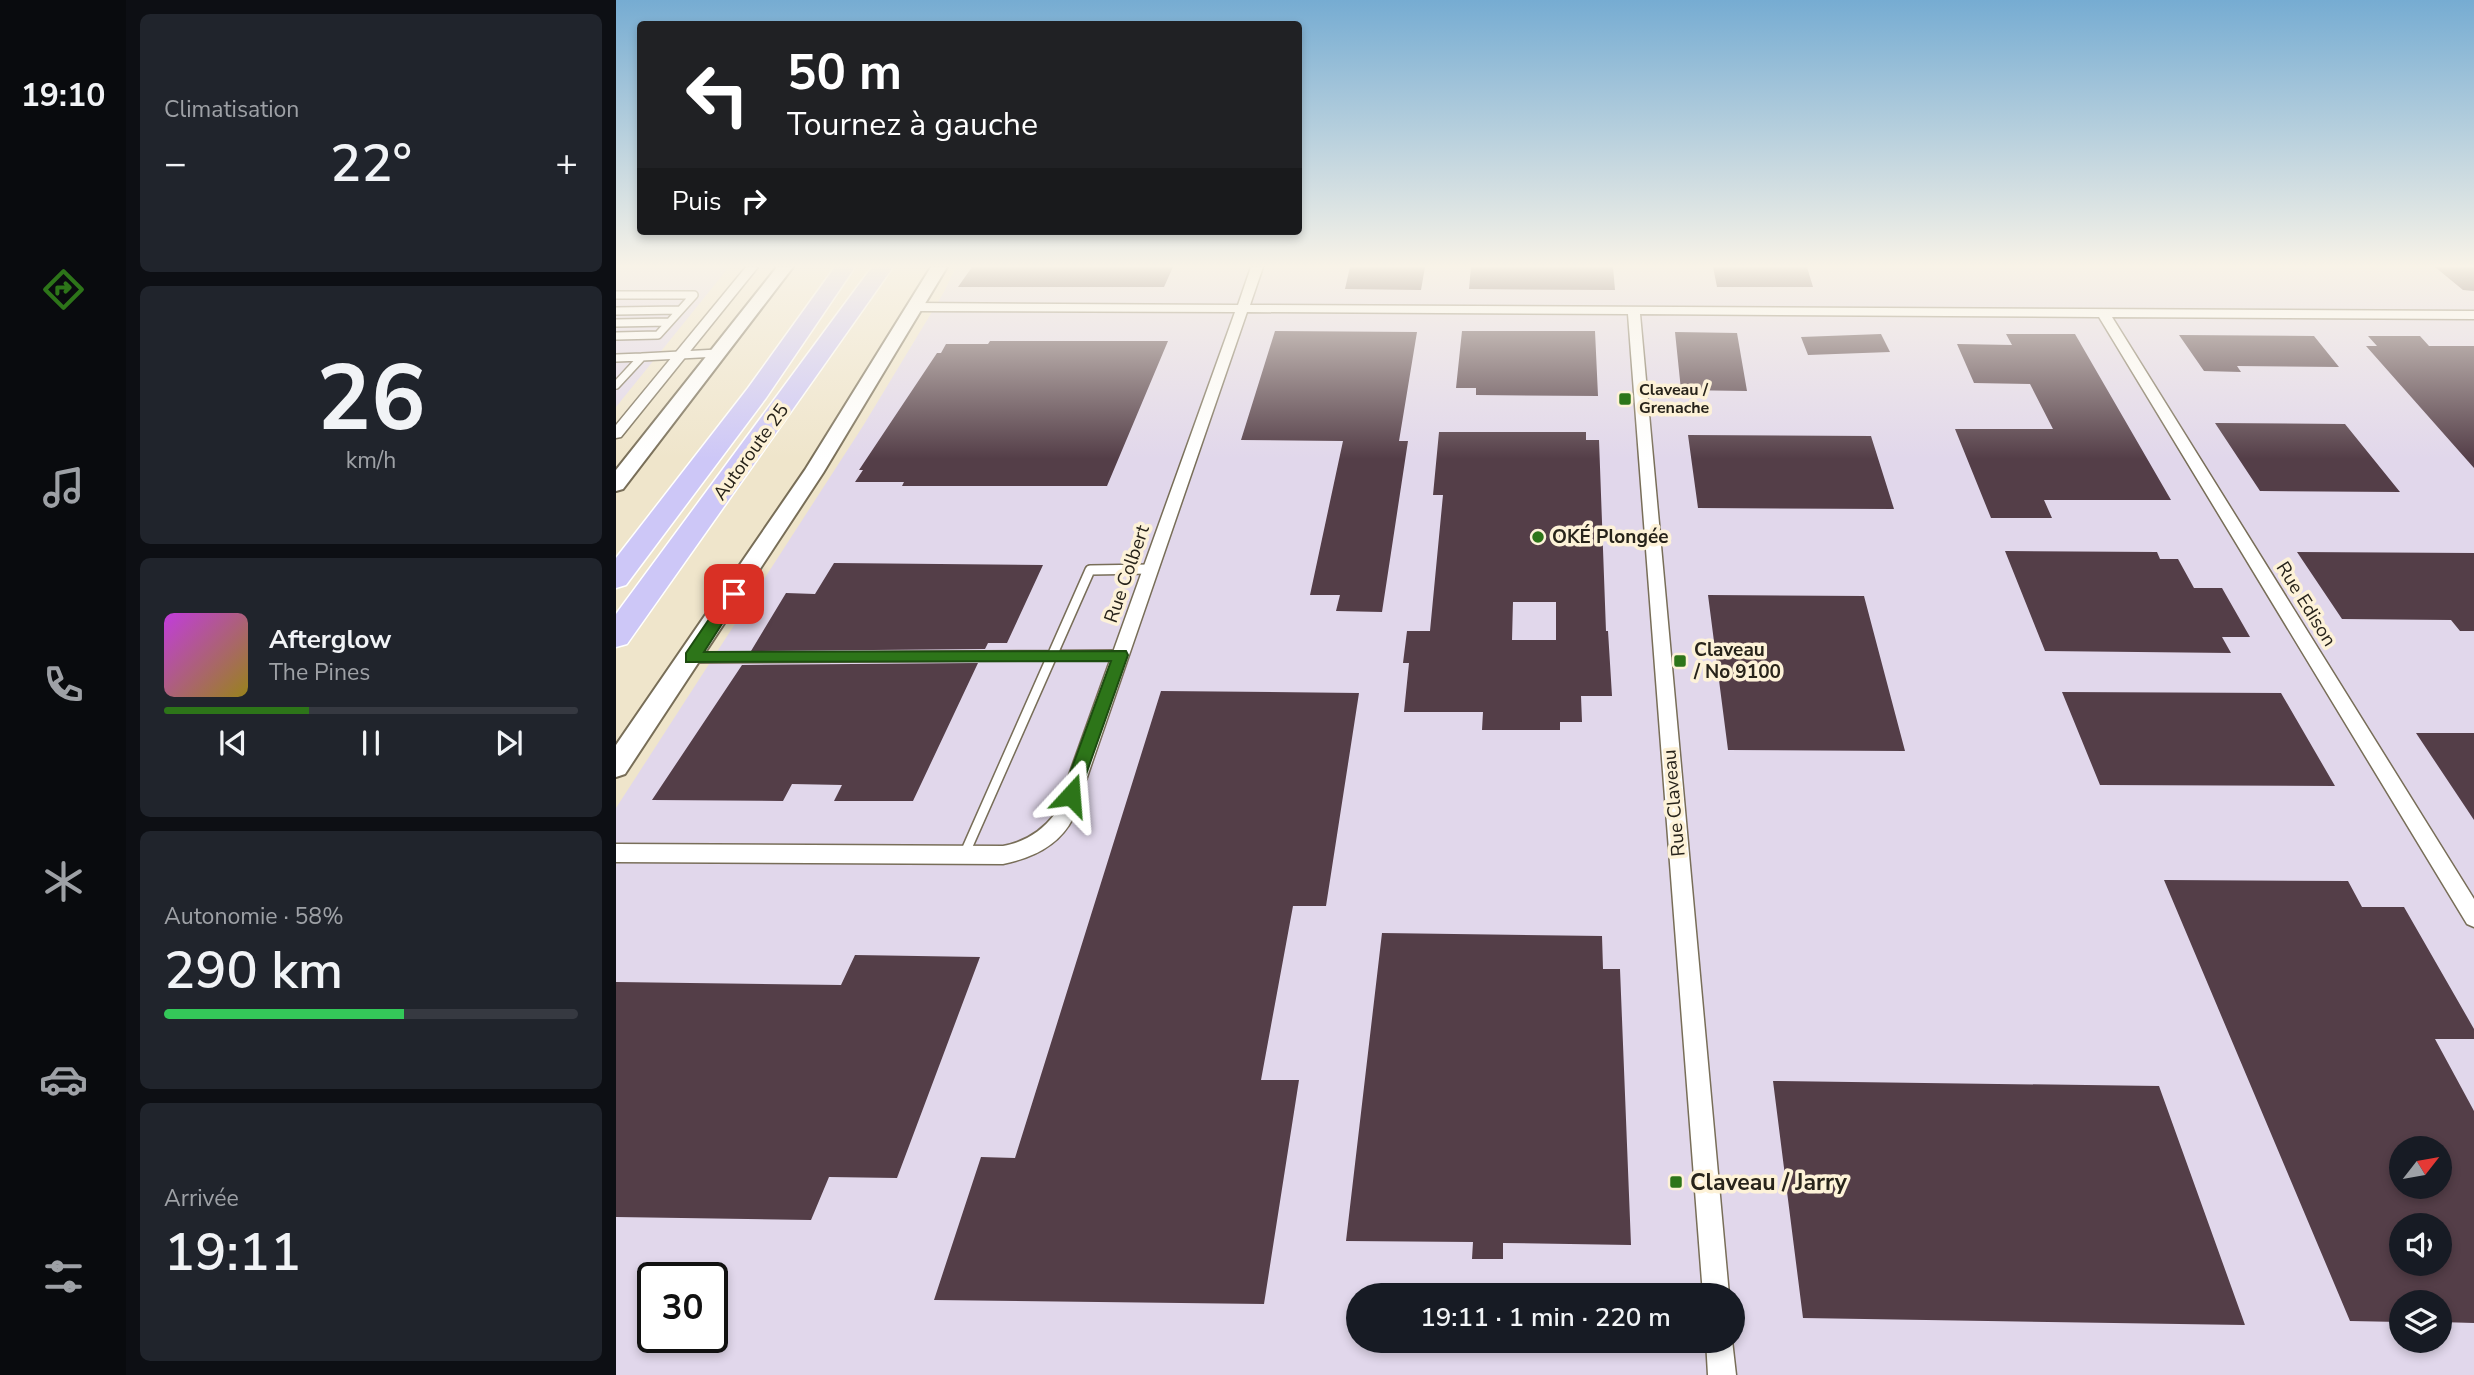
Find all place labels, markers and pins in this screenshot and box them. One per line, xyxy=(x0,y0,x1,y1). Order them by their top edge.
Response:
place label: Claveau / Grenache xyxy=(1639,379,1710,419)
marker: Claveau / Grenache xyxy=(1617,391,1633,407)
place label: OKÉ Plongée xyxy=(1552,524,1669,550)
marker: OKÉ Plongée xyxy=(1530,529,1546,545)
pin xyxy=(704,564,764,624)
place label: Claveau / No 9100 xyxy=(1693,637,1781,685)
marker: Claveau / No 9100 xyxy=(1672,653,1688,669)
place label: Claveau / Jarry xyxy=(1690,1167,1848,1198)
marker: Claveau / Jarry xyxy=(1668,1174,1684,1190)

